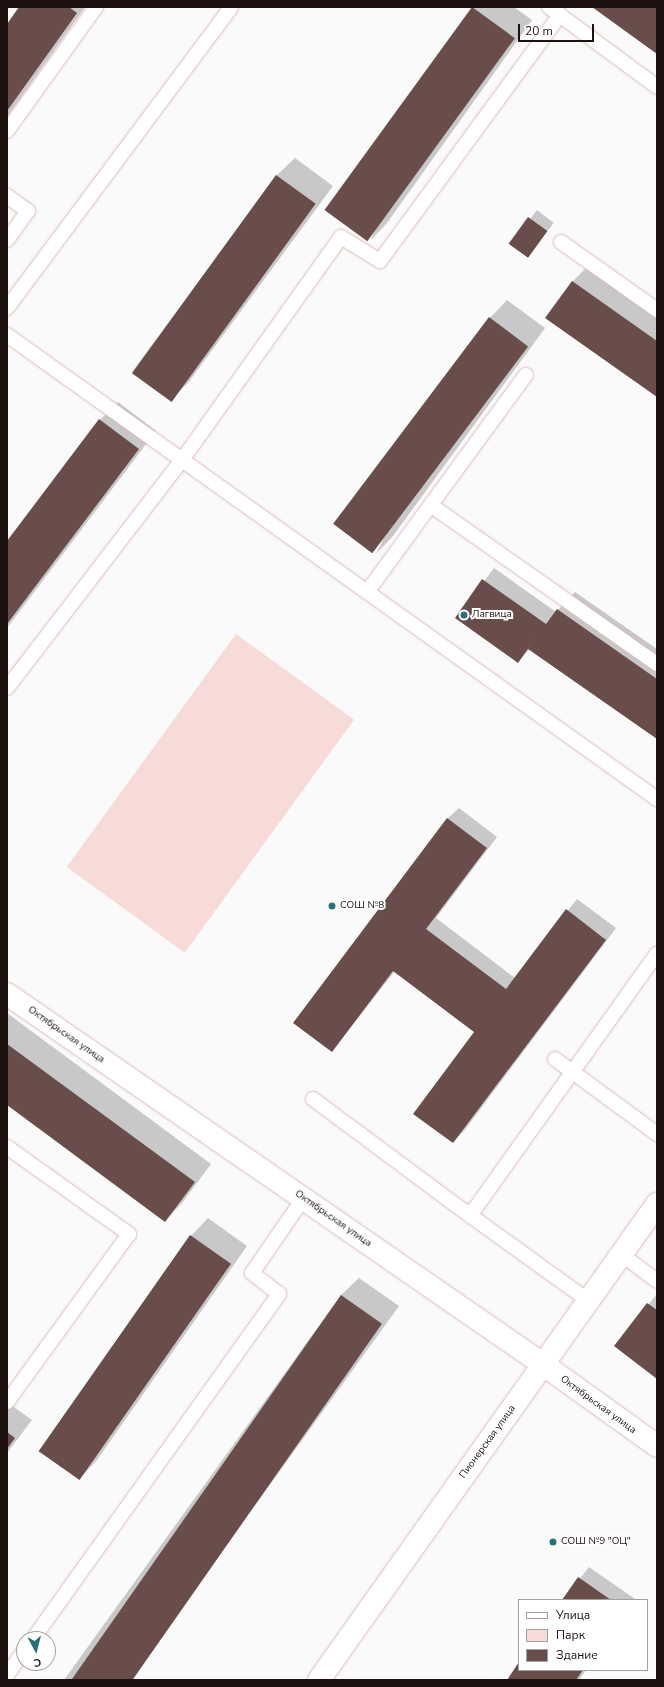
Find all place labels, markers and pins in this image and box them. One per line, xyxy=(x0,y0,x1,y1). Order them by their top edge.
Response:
place label: Лагвица xyxy=(472,609,512,621)
marker: Лагвица xyxy=(459,610,469,620)
place label: СОШ №8 xyxy=(340,900,384,912)
marker: СОШ №8 xyxy=(327,901,337,911)
place label: СОШ №9 "ОЦ" xyxy=(561,1536,631,1548)
marker: СОШ №9 "ОЦ" xyxy=(548,1537,558,1547)

